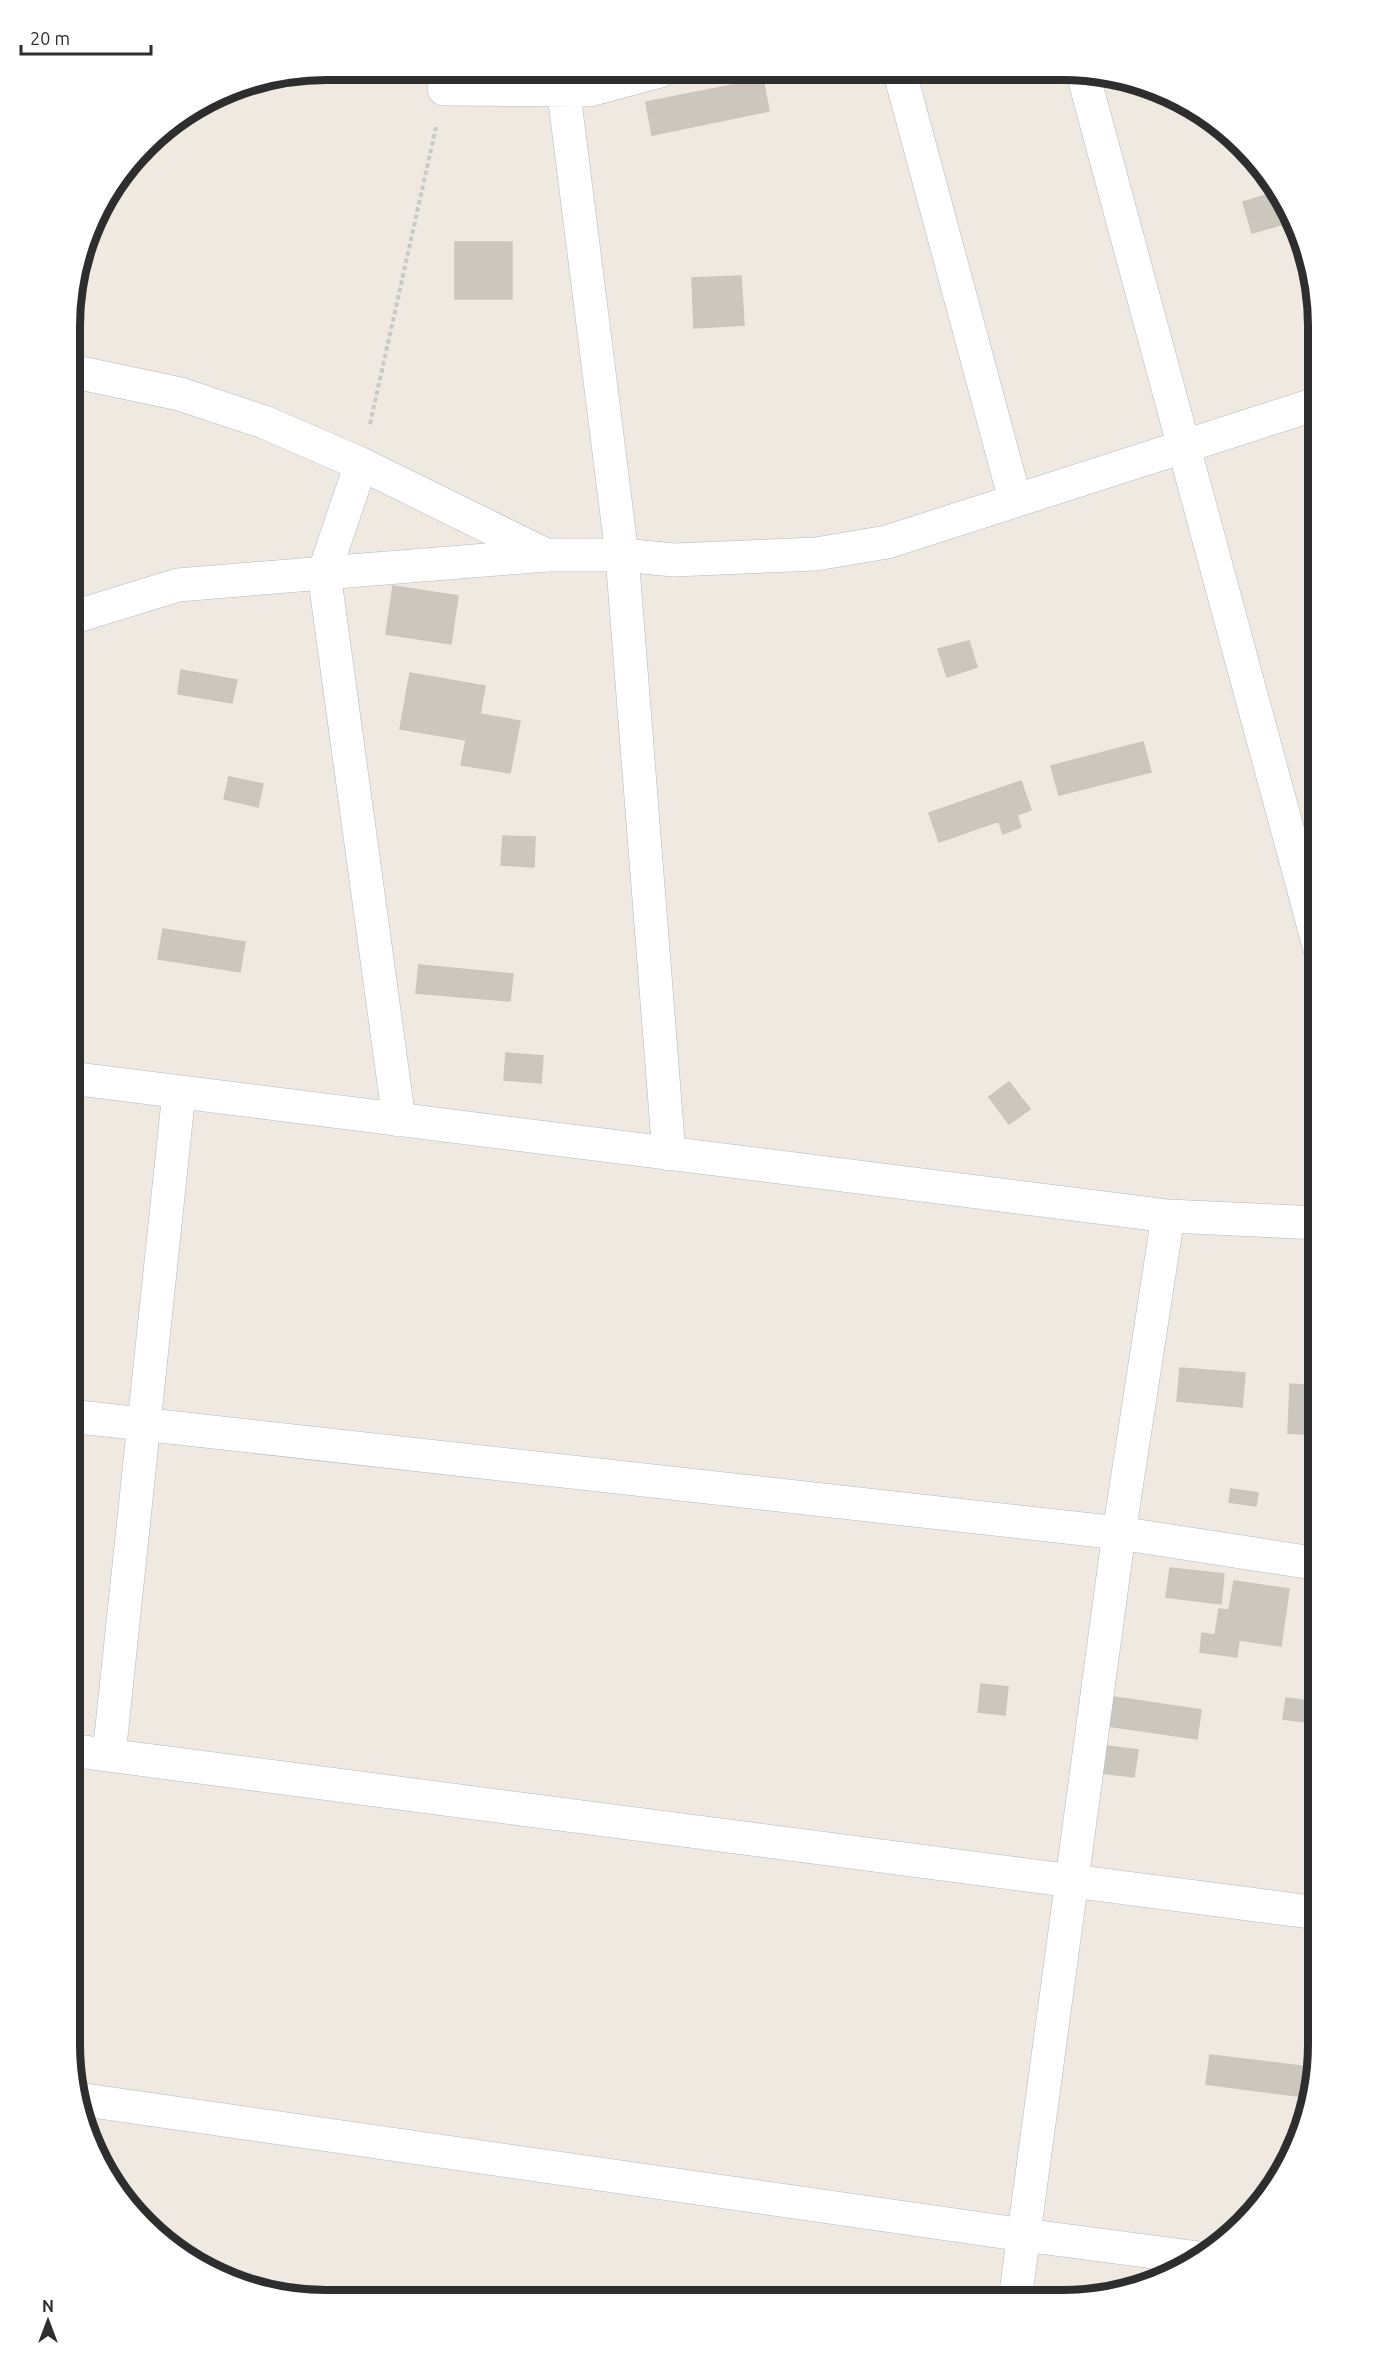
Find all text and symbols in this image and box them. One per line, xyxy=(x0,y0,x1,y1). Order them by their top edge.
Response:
scale bar xyxy=(21,18,152,56)
text: 20 m xyxy=(30,28,70,48)
north arrow xyxy=(18,2291,78,2351)
text: N xyxy=(42,2297,54,2315)

